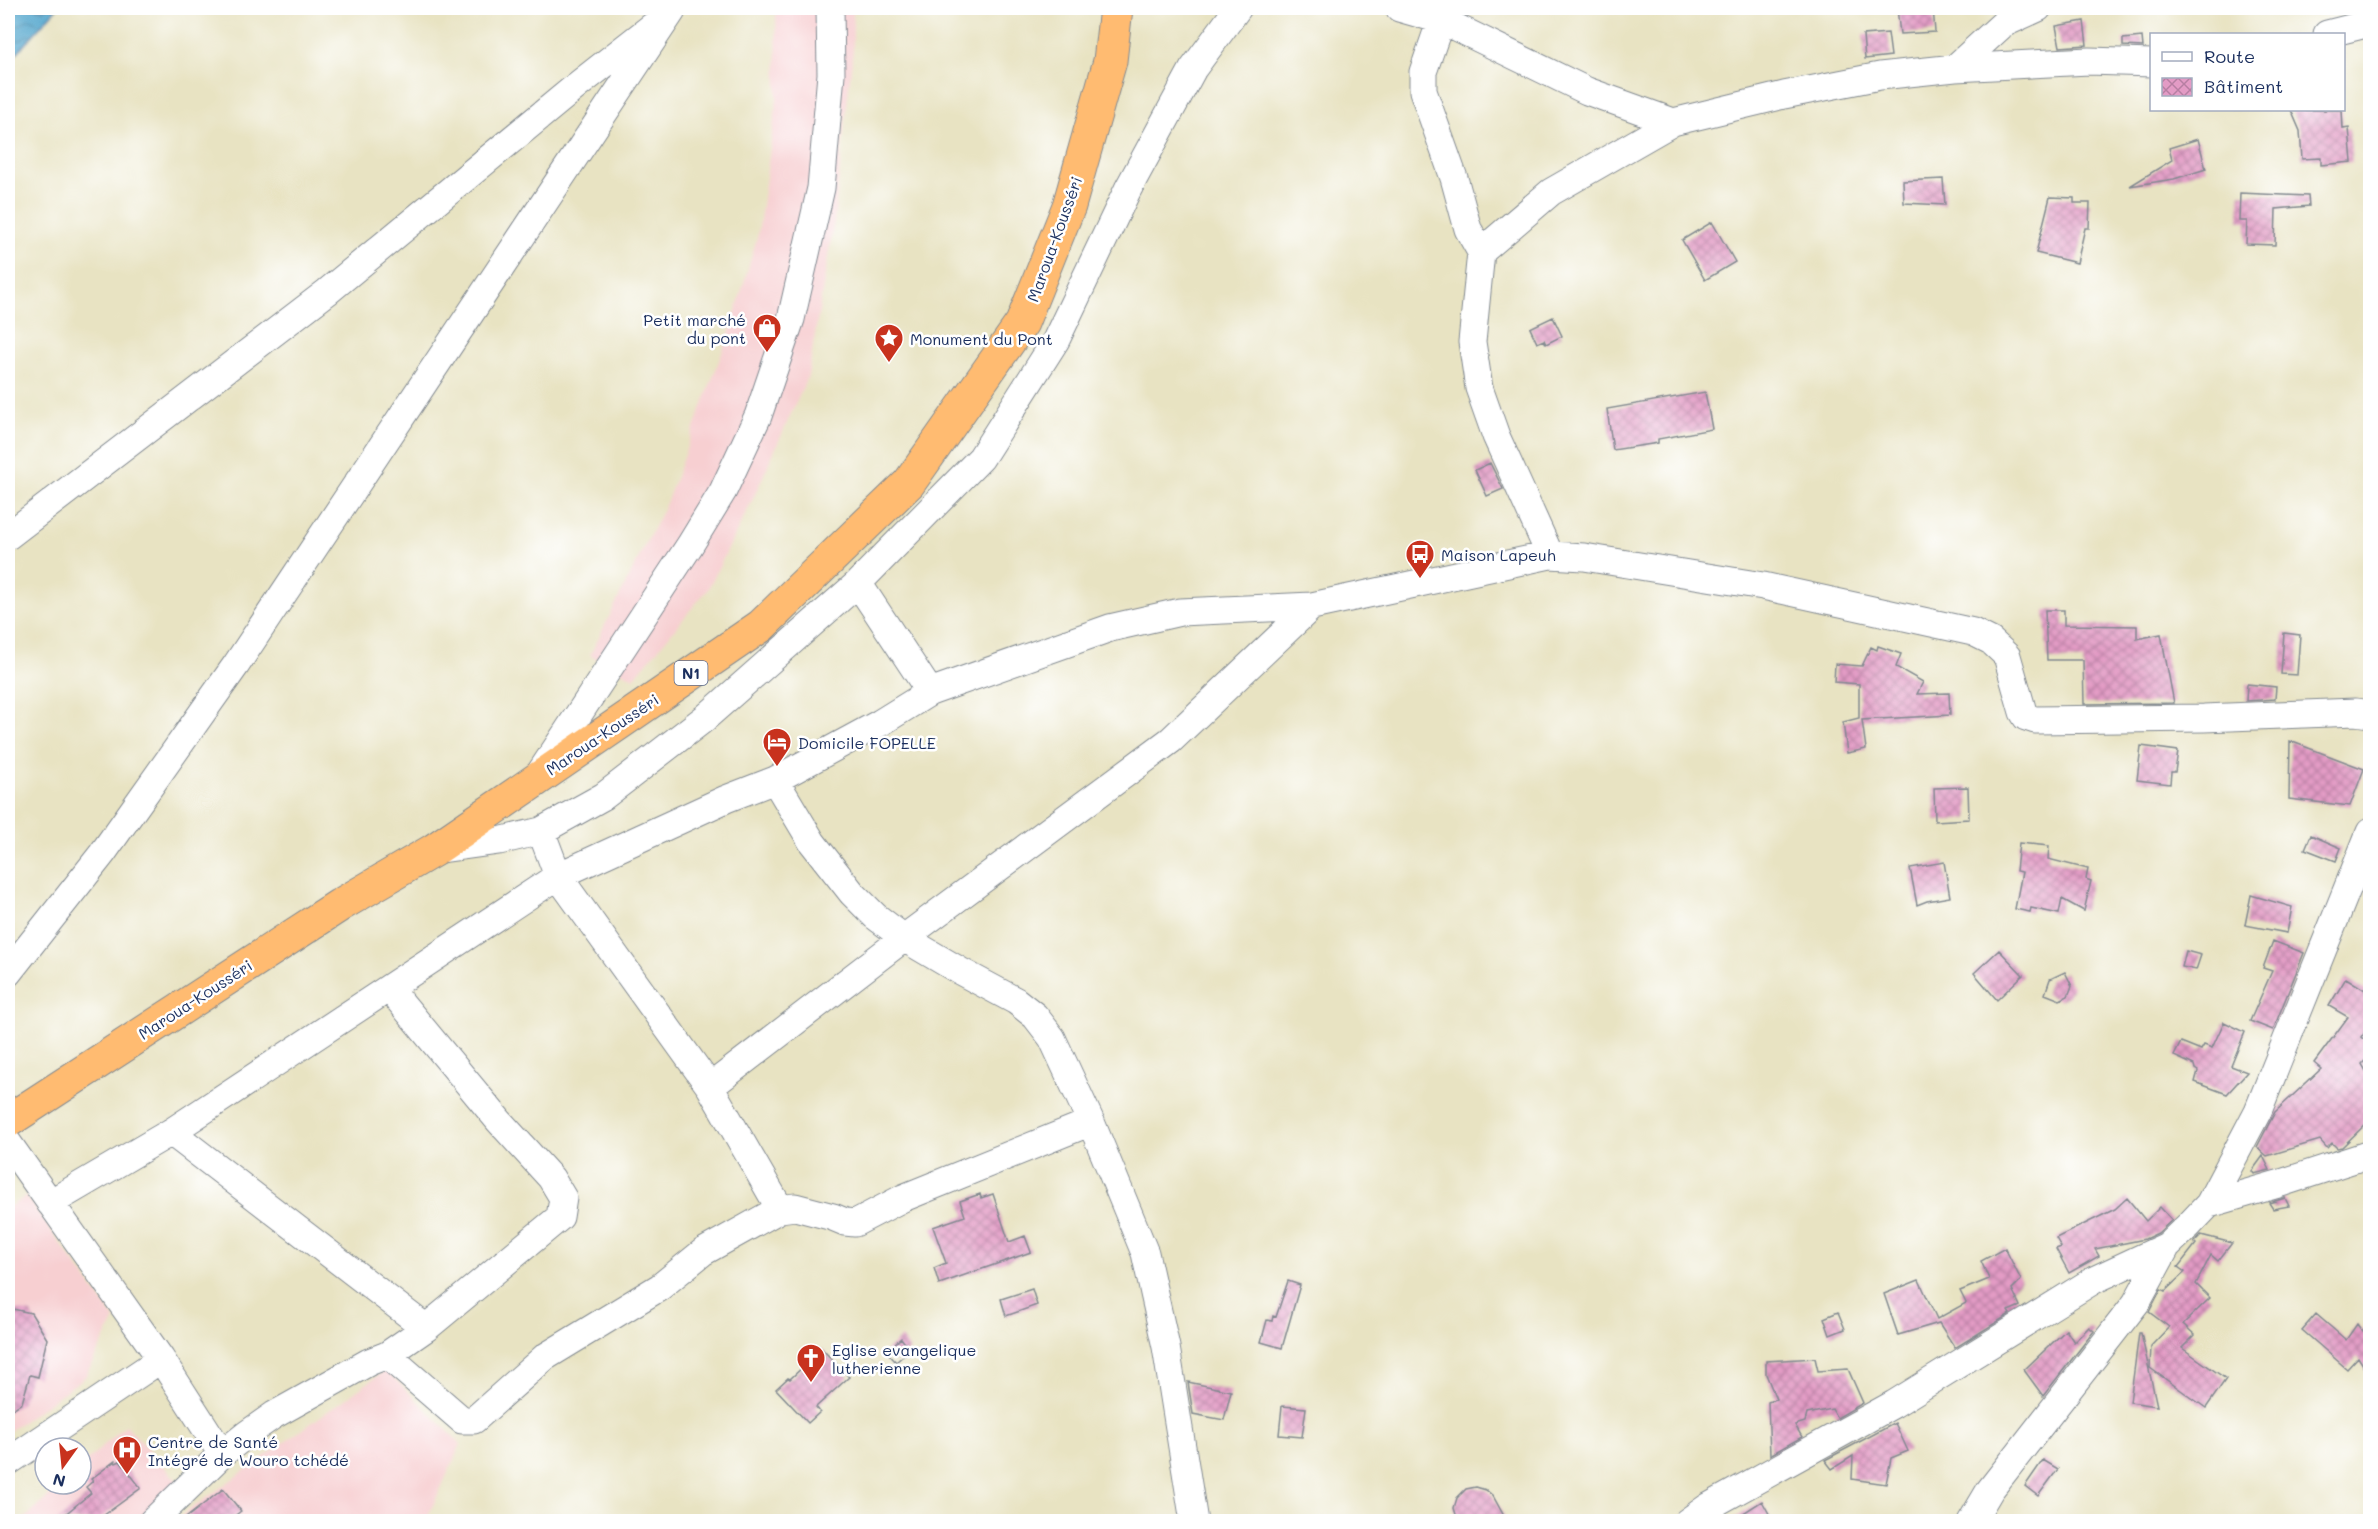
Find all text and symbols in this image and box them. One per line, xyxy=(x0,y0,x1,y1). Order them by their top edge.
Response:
legend xyxy=(2150,33,2345,111)
text: Route xyxy=(2204,44,2255,68)
text: Bâtiment xyxy=(2204,74,2283,98)
street label: Maroua-Kousséri xyxy=(1022,173,1086,305)
place label: Petit marché du pont xyxy=(643,309,746,348)
shop icon: Petit marché du pont xyxy=(751,312,783,354)
place icon: Monument du Pont xyxy=(873,322,905,364)
place label: Monument du Pont xyxy=(910,328,1053,349)
bus stop icon: Maison Lapeuh xyxy=(1404,538,1436,580)
place label: Maison Lapeuh xyxy=(1441,544,1556,565)
road number: N1 xyxy=(674,661,708,685)
street label: Maroua-Kousséri xyxy=(541,688,663,780)
hotel icon: Domicile FOPELLE xyxy=(761,726,793,768)
place label: Domicile FOPELLE xyxy=(798,732,936,753)
street label: Maroua-Kousséri xyxy=(134,954,256,1044)
place label: Eglise evangelique lutherienne xyxy=(832,1339,976,1378)
church icon: Eglise evangelique lutherienne xyxy=(795,1342,827,1384)
place label: Centre de Santé Intégré de Wouro tchédé xyxy=(148,1431,349,1470)
hospital icon: Centre de Santé Intégré de Wouro tchédé xyxy=(111,1434,143,1476)
north arrow xyxy=(33,1436,93,1496)
text: N xyxy=(50,1469,68,1493)

